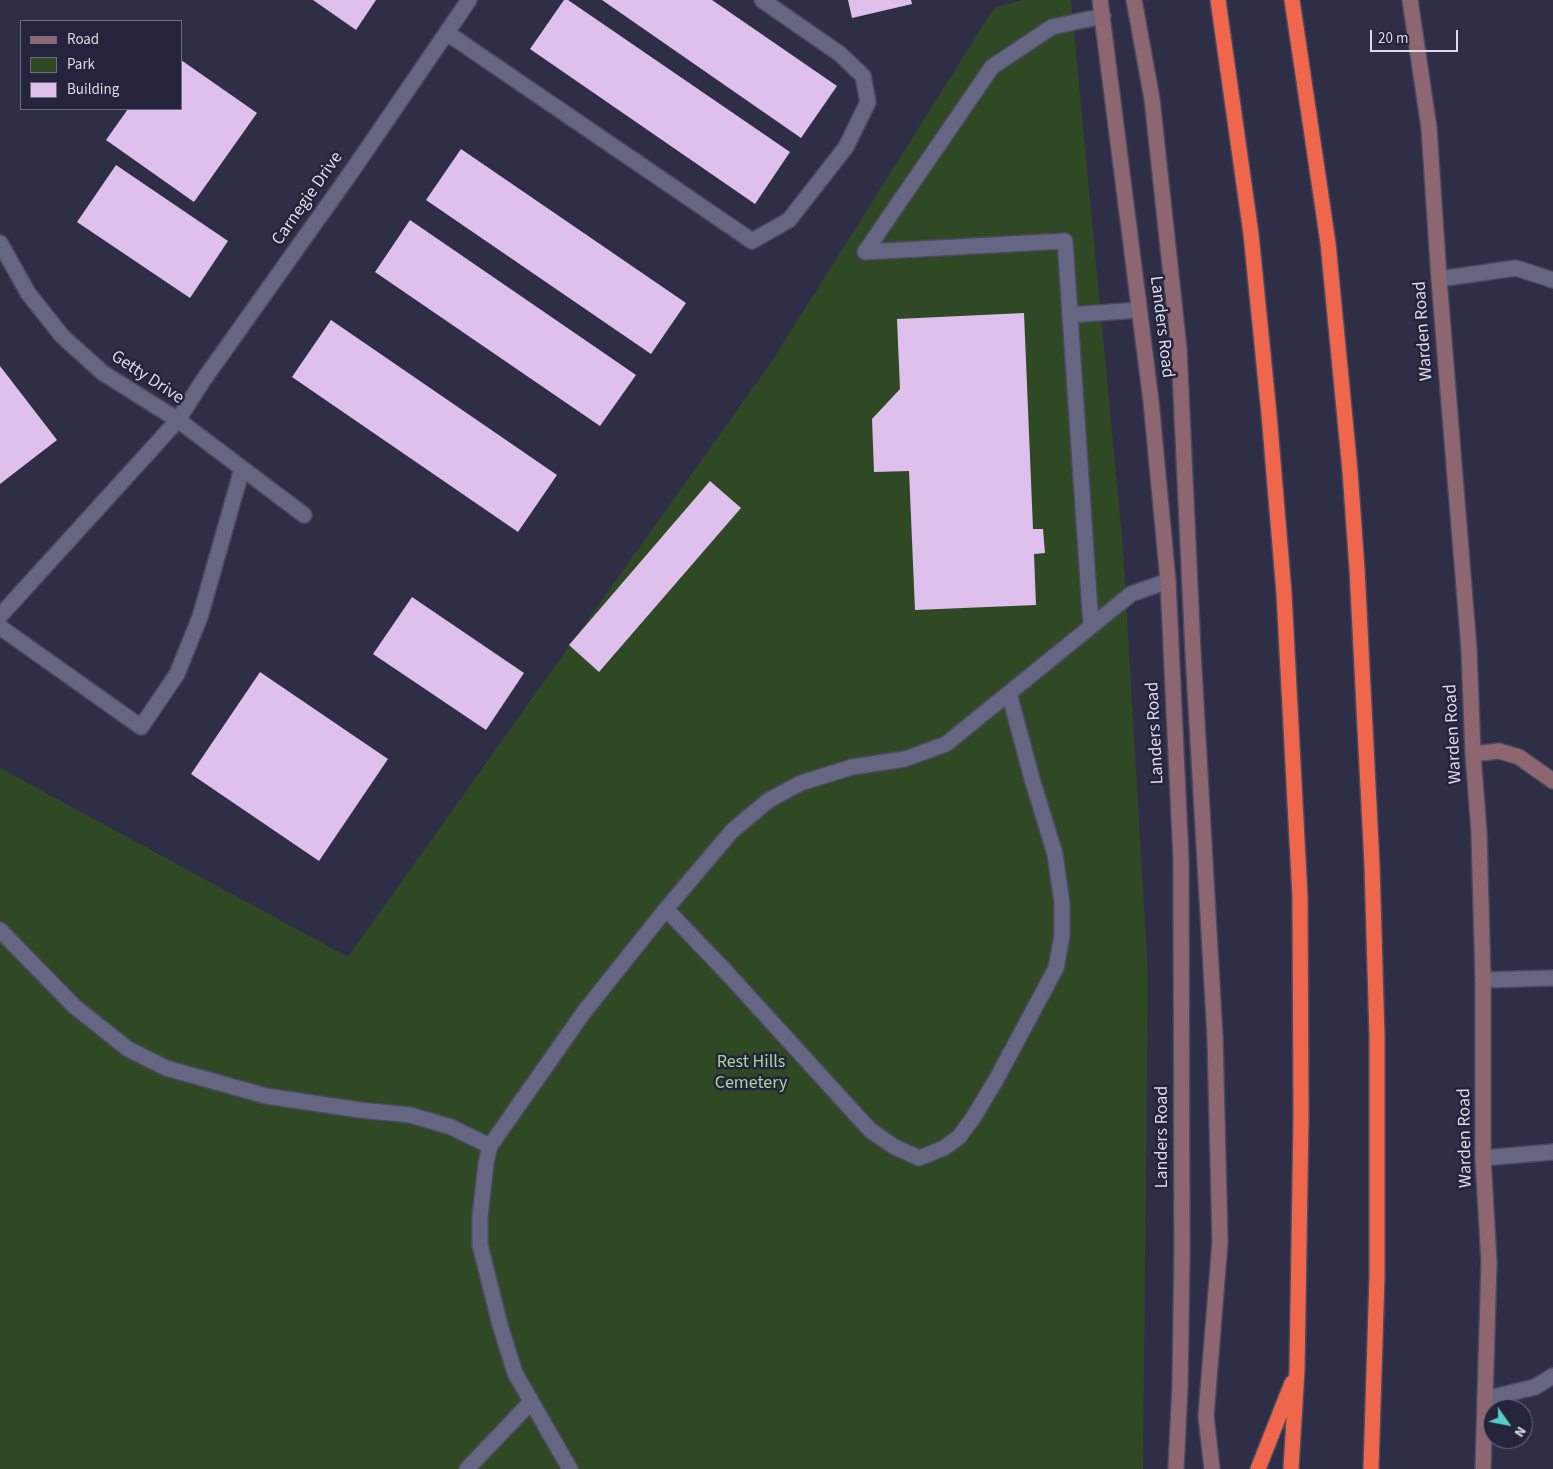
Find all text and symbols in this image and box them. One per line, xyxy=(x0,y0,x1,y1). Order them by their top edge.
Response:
legend xyxy=(20,20,182,110)
scale bar xyxy=(1373,20,1460,52)
text: 20 m xyxy=(1378,28,1408,49)
text: Road xyxy=(67,29,99,50)
text: Park xyxy=(67,54,95,75)
text: Building xyxy=(67,79,119,100)
street label: Carnegie Drive xyxy=(268,148,348,250)
street label: Landers Road xyxy=(1144,275,1178,379)
street label: Warden Road xyxy=(1410,280,1438,382)
street label: Getty Drive xyxy=(106,346,188,410)
street label: Landers Road xyxy=(1143,681,1169,785)
street label: Warden Road xyxy=(1441,684,1467,784)
park label: Rest Hills Cemetery xyxy=(715,1052,787,1094)
street label: Landers Road xyxy=(1152,1086,1174,1188)
street label: Warden Road xyxy=(1454,1088,1478,1188)
north arrow xyxy=(1483,1399,1533,1449)
text: N xyxy=(1509,1422,1531,1441)

